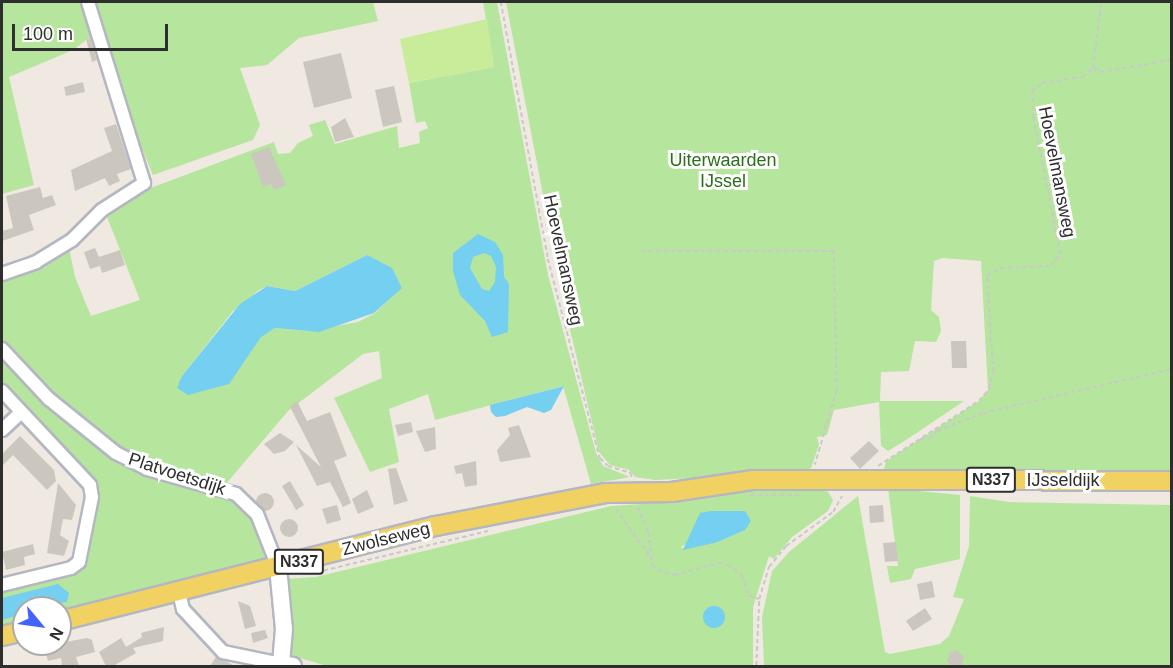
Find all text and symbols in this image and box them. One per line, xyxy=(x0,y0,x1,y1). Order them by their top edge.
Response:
scale bar xyxy=(15,12,171,50)
text: 100 m xyxy=(23,24,73,44)
street label: Hoevelmansweg xyxy=(1034,105,1080,239)
park label: Uiterwaarden IJssel xyxy=(669,150,777,192)
street label: Hoevelmansweg xyxy=(539,193,587,327)
street label: Platvoetsdijk xyxy=(126,448,228,500)
road number: N337 xyxy=(966,467,1016,493)
street label: IJsseldijk xyxy=(1026,469,1100,491)
street label: Zwolseweg xyxy=(340,518,432,560)
road number: N337 xyxy=(274,549,324,575)
north arrow xyxy=(12,596,72,656)
text: N xyxy=(46,625,67,643)

